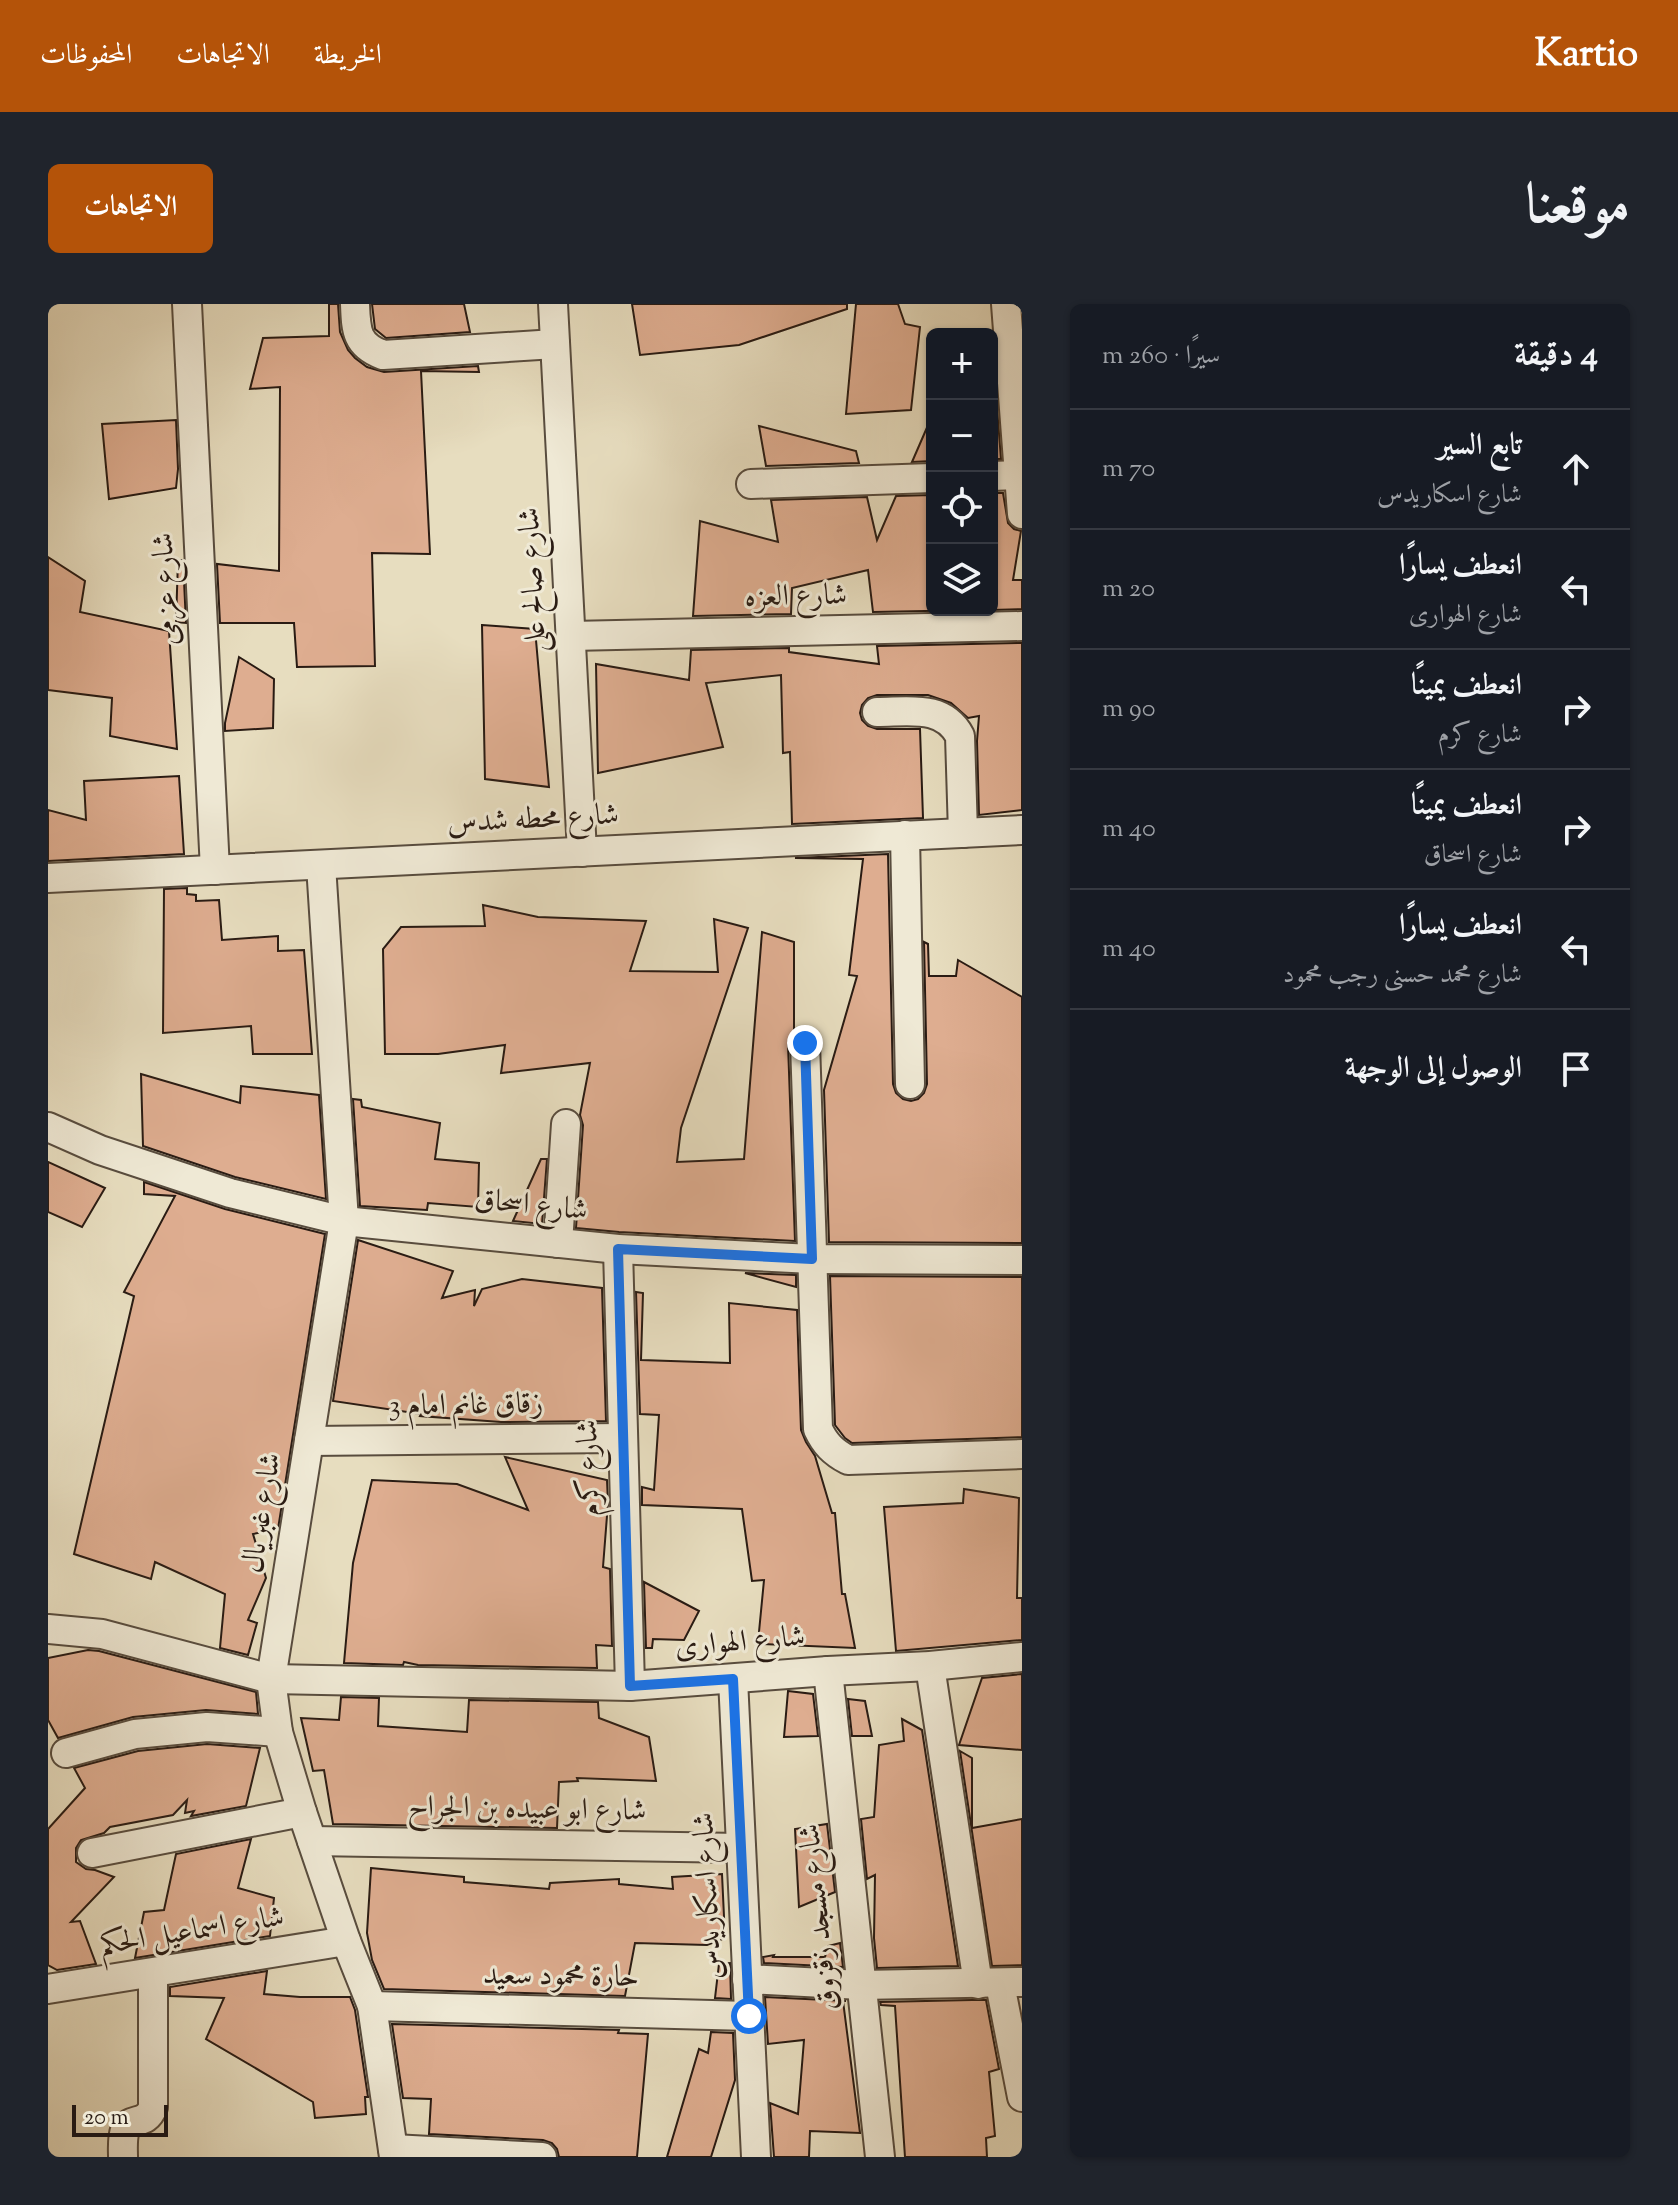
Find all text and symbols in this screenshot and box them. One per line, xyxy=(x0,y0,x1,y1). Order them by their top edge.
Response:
text: Kartio xyxy=(1535,29,1638,83)
text: المحفوظات xyxy=(40,36,132,76)
text: الاتجاهات xyxy=(176,36,270,76)
text: الخريطة xyxy=(314,36,382,76)
button: الاتجاهات xyxy=(48,164,213,253)
text: موقعنا xyxy=(1525,168,1630,249)
map controls xyxy=(926,328,998,616)
button: + xyxy=(926,328,998,400)
text: 4 دقيقة xyxy=(1514,331,1598,380)
text: سيرًا · 260 m xyxy=(1102,338,1220,375)
button: − xyxy=(926,400,998,472)
text: تابع السير xyxy=(1437,425,1522,468)
icon: ahead xyxy=(1554,447,1598,491)
text: 70 m xyxy=(1102,451,1155,488)
button: locate xyxy=(926,472,998,544)
text: شارع اسكاريدس xyxy=(1377,477,1522,514)
street label: شارع صالح على xyxy=(509,506,560,654)
street label: شارع عزمى xyxy=(143,531,192,646)
button: layers xyxy=(926,544,998,616)
text: انعطف يسارًا xyxy=(1399,545,1522,588)
icon: left xyxy=(1554,567,1598,611)
text: 20 m xyxy=(1102,571,1155,608)
street label: شارع العزه xyxy=(744,575,848,620)
text: شارع الهوارى xyxy=(1409,597,1522,634)
text: انعطف يمينًا xyxy=(1411,665,1522,708)
icon: right xyxy=(1554,687,1598,731)
text: 90 m xyxy=(1102,691,1155,728)
text: شارع كرم xyxy=(1438,717,1522,754)
text: انعطف يمينًا xyxy=(1411,785,1522,828)
street label: شارع محطه شدس xyxy=(446,794,620,847)
icon: right xyxy=(1554,807,1598,851)
text: 40 m xyxy=(1102,811,1156,848)
text: شارع اسحاق xyxy=(1424,837,1522,874)
text: انعطف يسارًا xyxy=(1399,905,1522,948)
icon: left xyxy=(1554,927,1598,971)
text: 40 m xyxy=(1102,931,1156,968)
text: شارع محمد حسنى رجب محمود xyxy=(1283,957,1522,994)
route end xyxy=(787,1025,823,1061)
icon: arrive xyxy=(1554,1047,1598,1091)
text: الوصول إلى الوجهة xyxy=(1345,1048,1522,1091)
street label: شارع اسحاق xyxy=(472,1179,590,1234)
street label: زقاق غانم امام 3 xyxy=(388,1383,544,1431)
street label: شارع كرم xyxy=(567,1419,615,1517)
street label: شارع غبريال xyxy=(232,1450,295,1576)
street label: شارع الهوارى xyxy=(673,1616,807,1671)
street label: شارع ابو عبيده بن الجراح xyxy=(407,1786,647,1836)
street label: شارع اسكاريدس xyxy=(683,1811,736,1981)
street label: شارع مسجد زقزوق xyxy=(789,1821,852,2012)
street label: شارع اسماعيل الحكم xyxy=(97,1896,288,1972)
street label: حارة محمود سعيد xyxy=(483,1954,639,2000)
route start xyxy=(731,1998,767,2034)
scale bar xyxy=(72,2101,168,2137)
text: 20 m xyxy=(84,2103,129,2135)

